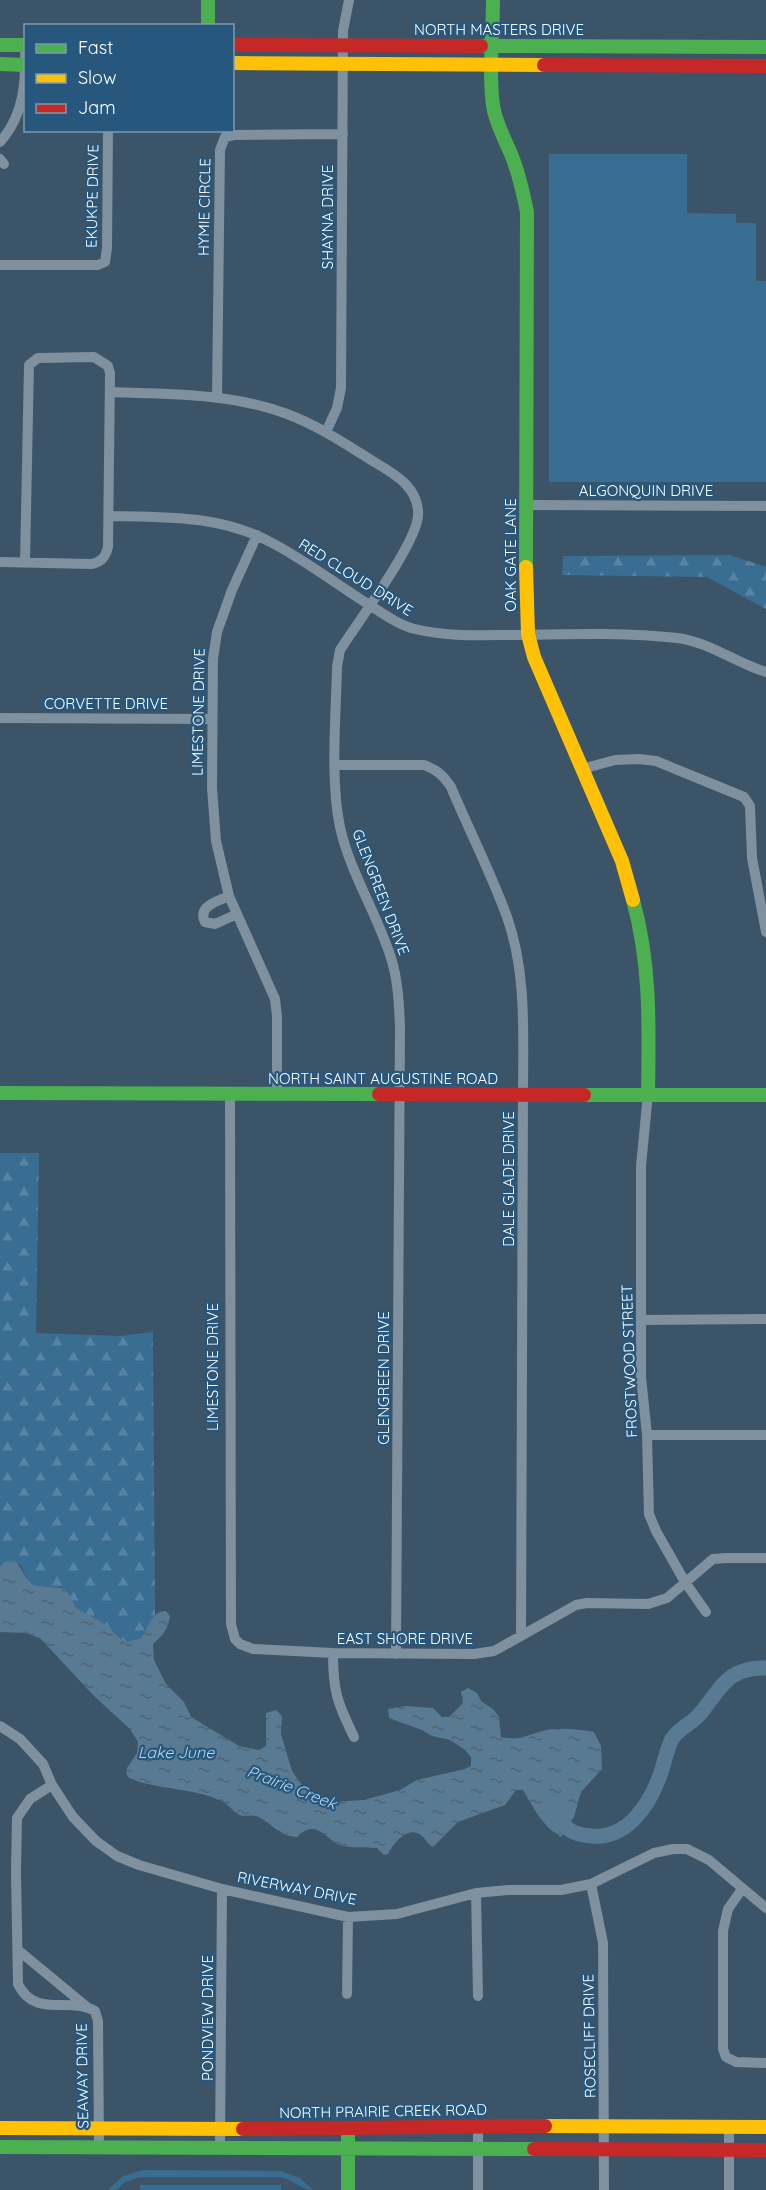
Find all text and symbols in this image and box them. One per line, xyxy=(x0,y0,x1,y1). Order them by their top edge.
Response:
street label: NORTH MASTERS DRIVE xyxy=(414,20,584,39)
legend xyxy=(24,24,234,132)
text: Fast xyxy=(78,36,113,59)
text: Slow xyxy=(78,66,116,89)
text: Jam xyxy=(78,96,116,119)
street label: EKUKPE DRIVE xyxy=(82,144,102,248)
street label: HYMIE CIRCLE xyxy=(194,158,214,256)
street label: SHAYNA DRIVE xyxy=(318,165,337,269)
street label: ALGONQUIN DRIVE xyxy=(579,481,713,500)
street label: OAK GATE LANE xyxy=(501,498,520,612)
street label: RED CLOUD DRIVE xyxy=(295,534,417,620)
street label: LIMESTONE DRIVE xyxy=(187,648,209,776)
street label: CORVETTE DRIVE xyxy=(44,694,168,713)
street label: GLENGREEN DRIVE xyxy=(348,826,414,958)
street label: NORTH SAINT AUGUSTINE ROAD xyxy=(268,1069,498,1088)
street label: DALE GLADE DRIVE xyxy=(499,1111,518,1247)
street label: FROSTWOOD STREET xyxy=(617,1284,641,1438)
street label: LIMESTONE DRIVE xyxy=(203,1303,222,1431)
street label: GLENGREEN DRIVE xyxy=(374,1311,393,1445)
street label: EAST SHORE DRIVE xyxy=(337,1629,473,1648)
water label: Lake June xyxy=(138,1742,215,1762)
water label: Prairie Creek xyxy=(244,1761,341,1814)
street label: RIVERWAY DRIVE xyxy=(236,1867,358,1909)
street label: PONDVIEW DRIVE xyxy=(198,1955,217,2081)
street label: ROSECLIFF DRIVE xyxy=(578,1974,600,2098)
street label: SEAWAY DRIVE xyxy=(72,2023,92,2129)
street label: NORTH PRAIRIE CREEK ROAD xyxy=(279,2100,487,2122)

